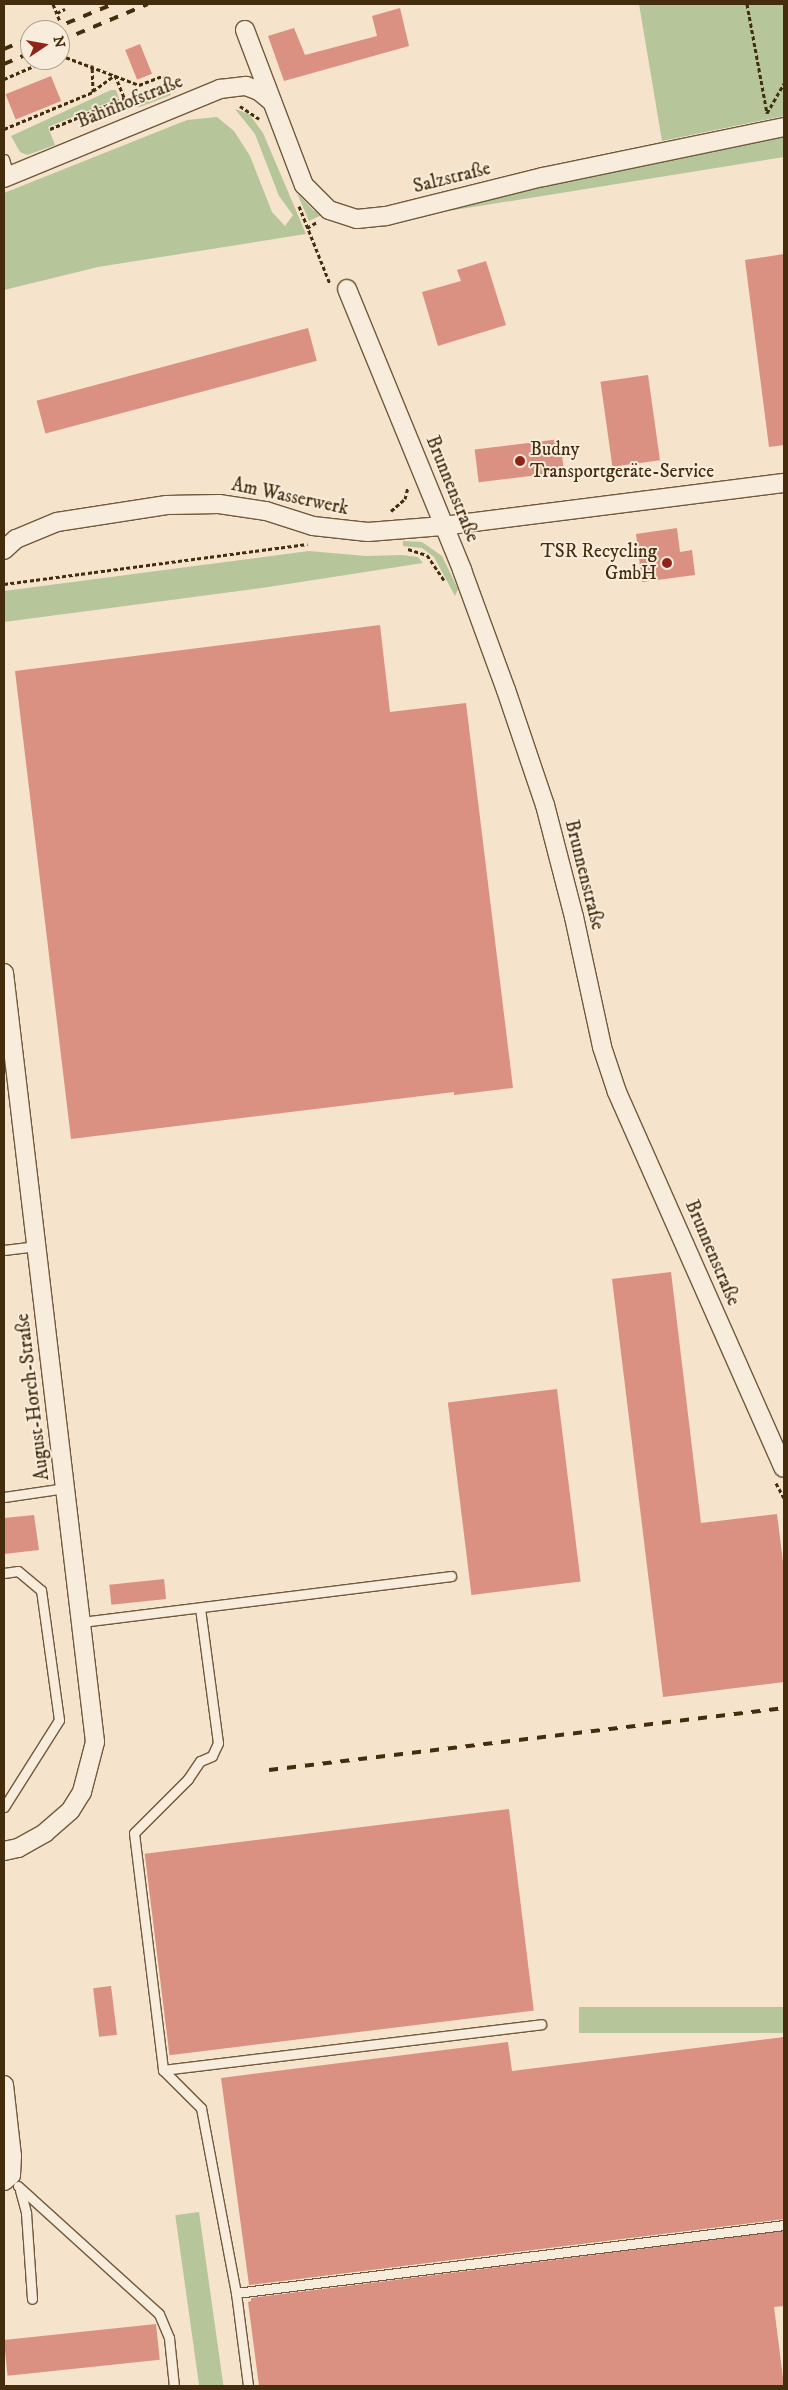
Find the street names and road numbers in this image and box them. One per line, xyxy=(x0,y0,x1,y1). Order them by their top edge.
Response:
street label: Bahnhofstraße xyxy=(74,70,186,134)
street label: Salzstraße xyxy=(411,157,493,199)
street label: Brunnenstraße xyxy=(420,432,484,546)
street label: Am Wasserwerk xyxy=(229,473,351,521)
street label: Brunnenstraße xyxy=(559,818,609,932)
street label: Brunnenstraße xyxy=(679,1197,745,1309)
street label: August-Horch-Straße xyxy=(11,1312,55,1482)

